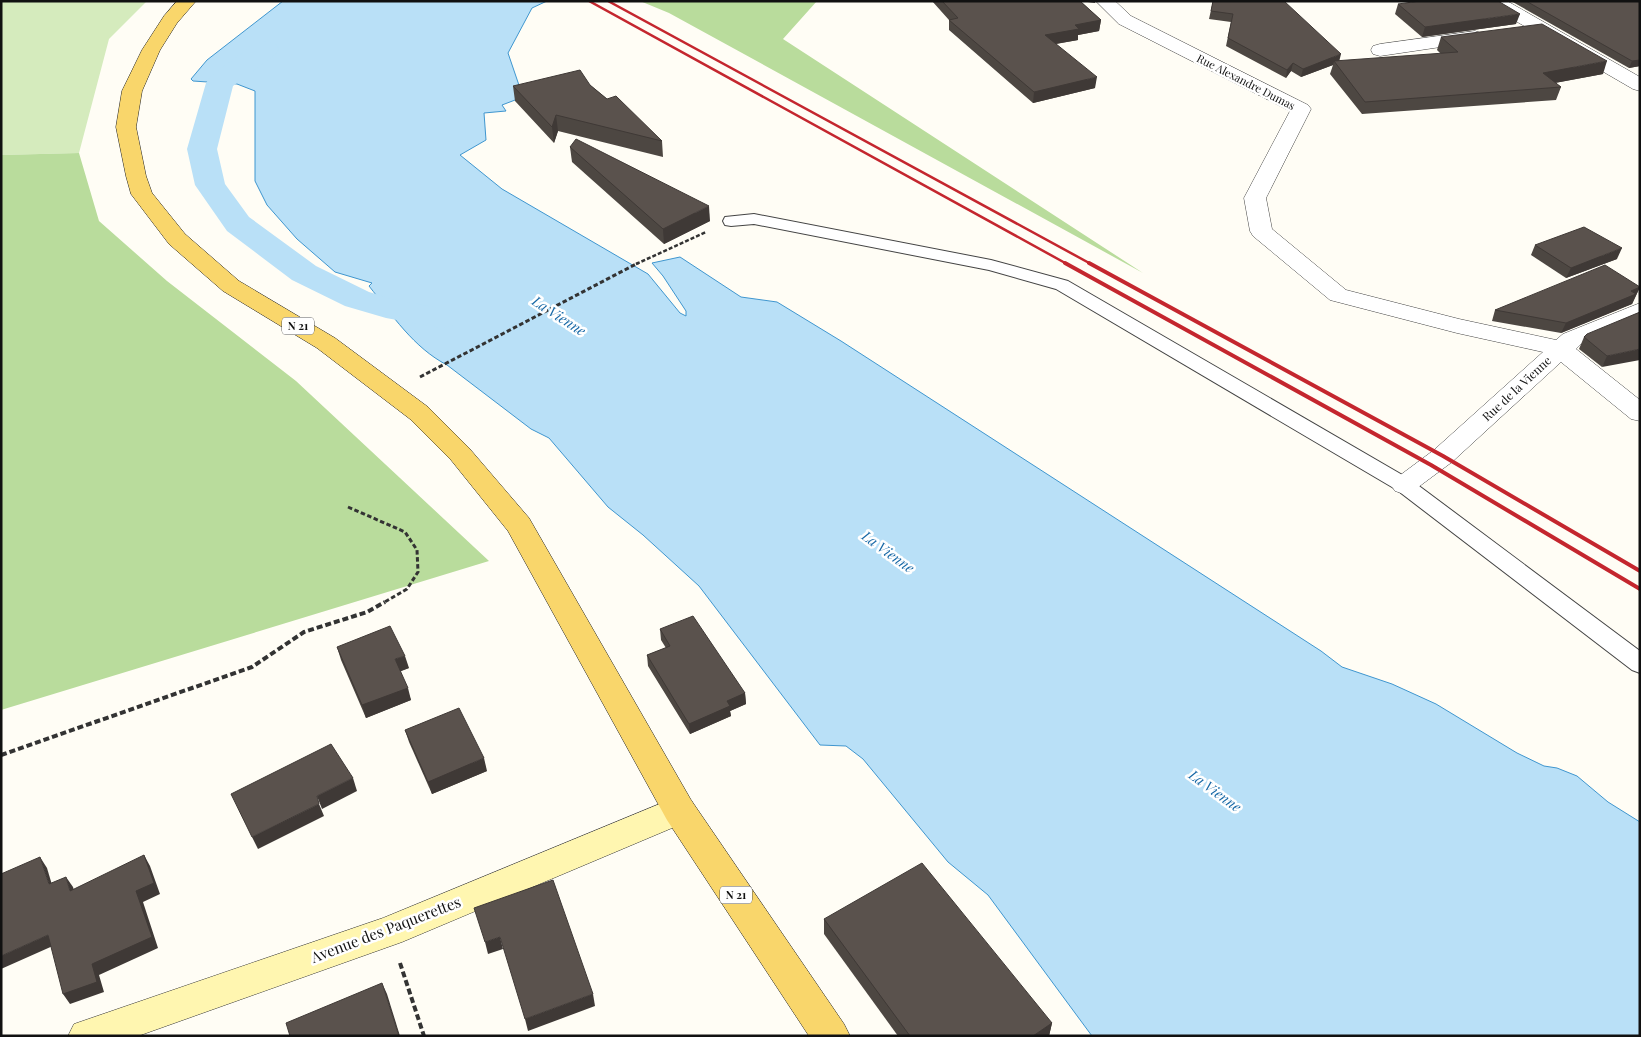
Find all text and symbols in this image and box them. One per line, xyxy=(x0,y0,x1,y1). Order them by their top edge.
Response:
street label: Rue Alexandre Dumas xyxy=(1194,50,1298,113)
water label: La Vienne xyxy=(528,291,590,340)
road number: N 21 xyxy=(282,318,314,334)
street label: Rue de la Vienne xyxy=(1478,352,1554,424)
water label: La Vienne xyxy=(857,526,918,577)
water label: La Vienne xyxy=(1184,765,1245,816)
road number: N 21 xyxy=(720,886,752,904)
street label: Avenue des Paquerettes xyxy=(307,891,464,967)

